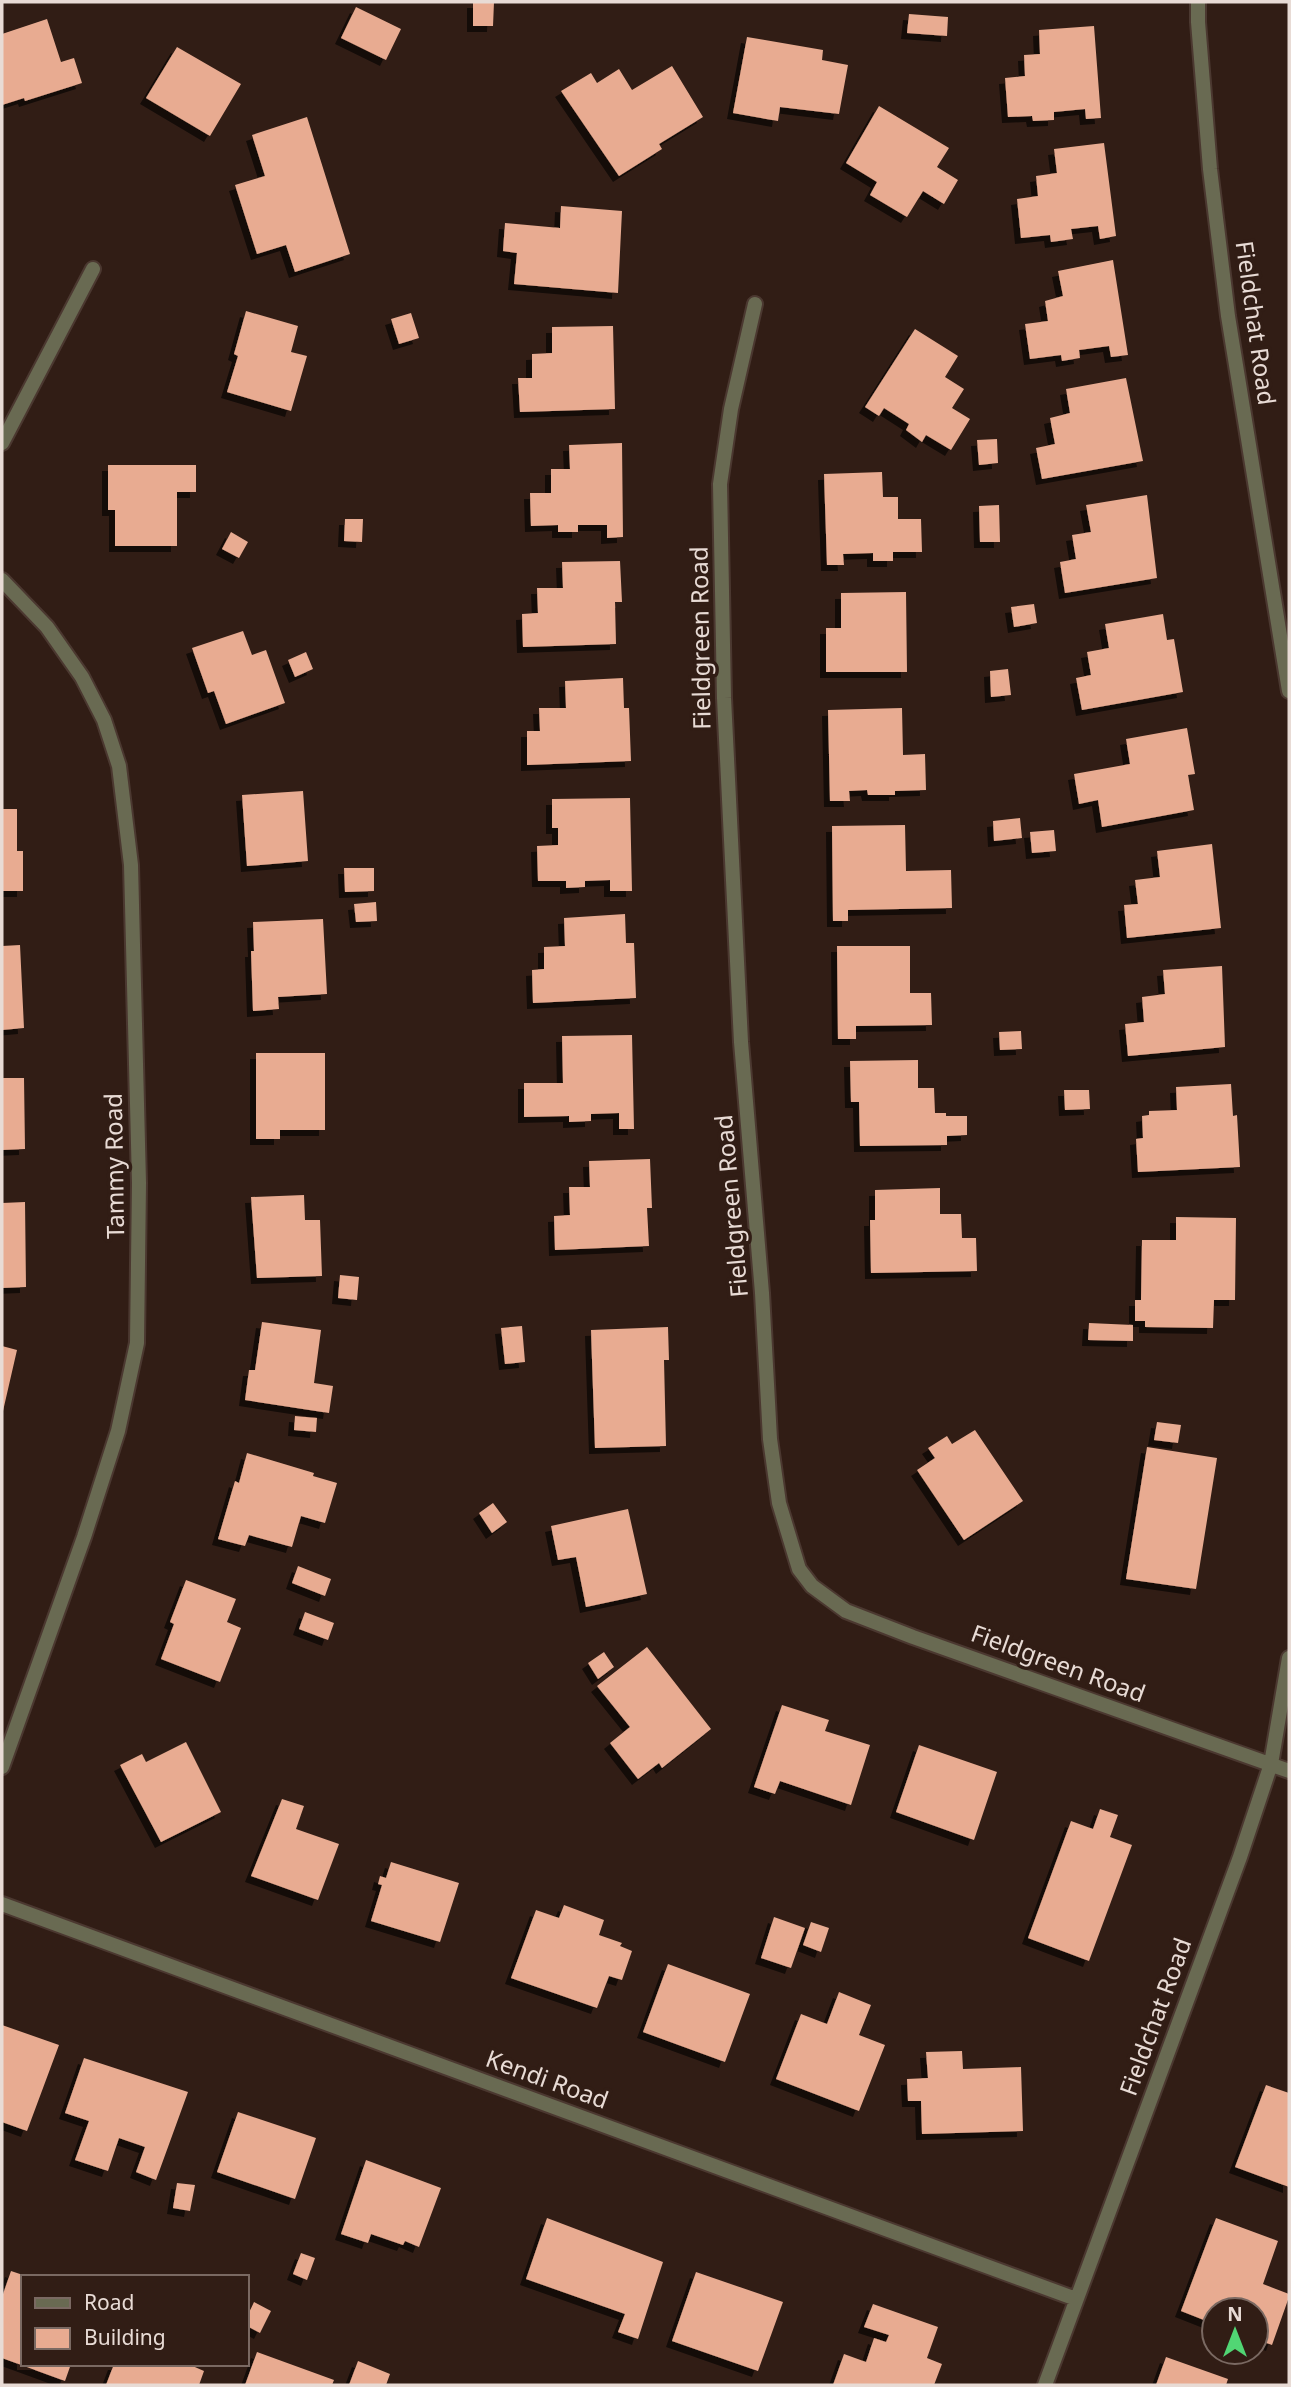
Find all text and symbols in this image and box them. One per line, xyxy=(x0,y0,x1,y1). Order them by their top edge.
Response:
street label: Fieldchat Road xyxy=(1229,239,1284,407)
street label: Fieldgreen Road xyxy=(681,546,718,730)
street label: Tammy Road xyxy=(96,1093,131,1239)
street label: Fieldgreen Road xyxy=(706,1113,755,1299)
street label: Fieldgreen Road xyxy=(967,1616,1150,1709)
street label: Fieldchat Road xyxy=(1111,1933,1198,2100)
street label: Kendi Road xyxy=(482,2041,613,2116)
legend xyxy=(21,2275,248,2366)
text: Road xyxy=(84,2288,134,2316)
north arrow xyxy=(1200,2296,1270,2366)
text: N xyxy=(1227,2301,1243,2327)
text: Building xyxy=(84,2323,166,2351)

